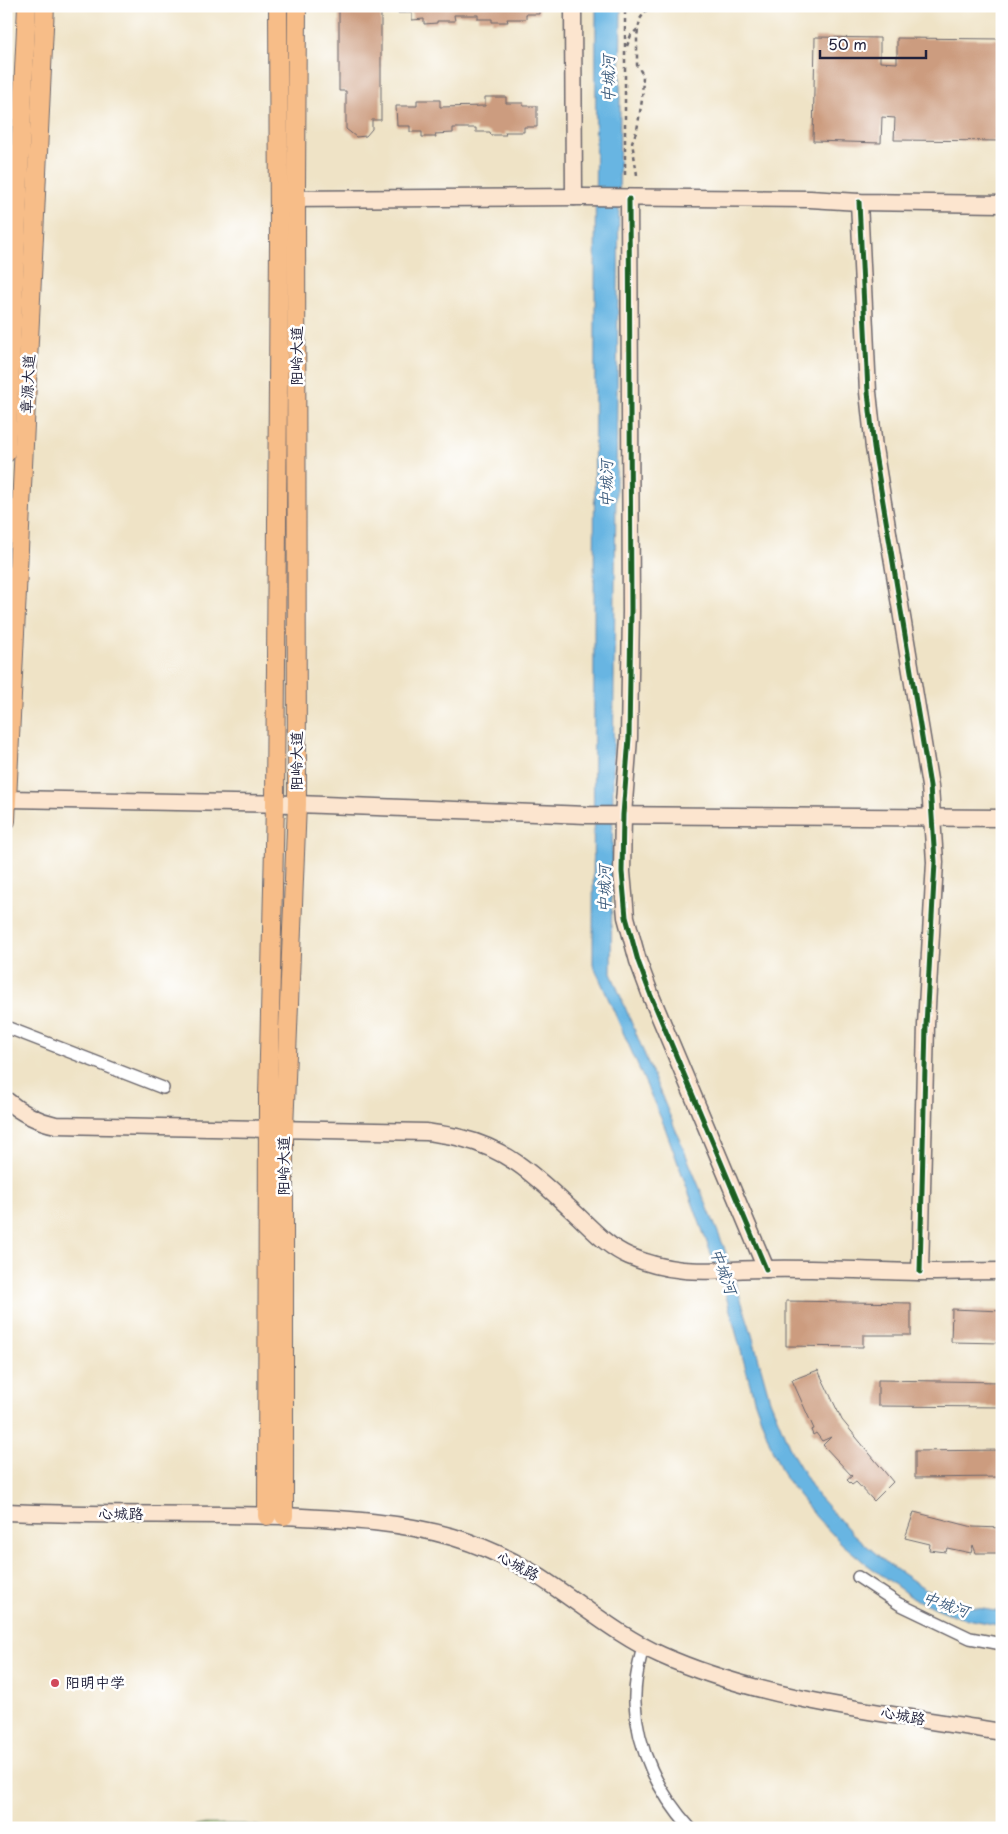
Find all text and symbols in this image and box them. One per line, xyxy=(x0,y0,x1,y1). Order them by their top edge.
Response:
scale bar xyxy=(820,28,927,60)
text: 50 m xyxy=(828,32,867,55)
water label: 中城河 xyxy=(595,52,619,103)
street label: 阳岭大道 xyxy=(284,326,307,386)
street label: 章源大道 xyxy=(13,353,40,414)
water label: 中城河 xyxy=(593,457,617,508)
street label: 阳岭大道 xyxy=(284,731,307,791)
water label: 中城河 xyxy=(591,862,615,913)
street label: 阳岭大道 xyxy=(271,1136,294,1196)
water label: 中城河 xyxy=(705,1244,745,1300)
street label: 心城路 xyxy=(98,1501,144,1524)
street label: 心城路 xyxy=(493,1544,544,1586)
water label: 中城河 xyxy=(920,1584,976,1623)
place label: 阳明中学 xyxy=(65,1670,125,1693)
marker: 阳明中学 xyxy=(49,1677,61,1689)
street label: 心城路 xyxy=(879,1699,927,1730)

